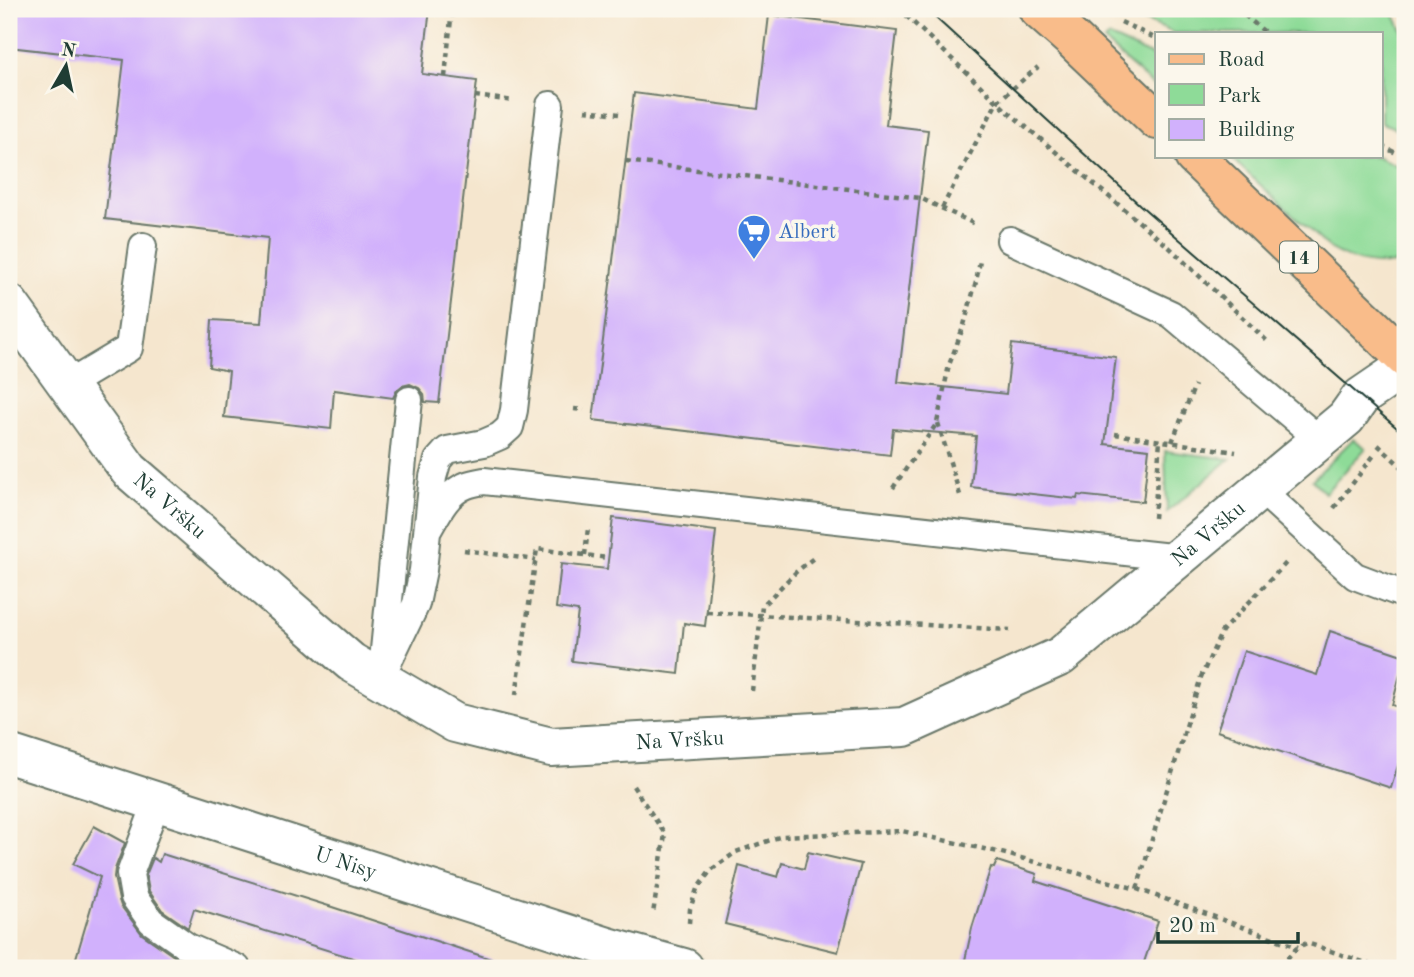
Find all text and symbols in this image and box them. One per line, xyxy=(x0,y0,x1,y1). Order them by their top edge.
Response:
north arrow xyxy=(32,32,102,102)
legend xyxy=(1155,32,1382,158)
text: N xyxy=(60,41,77,62)
text: Road xyxy=(1218,50,1265,71)
text: Park xyxy=(1218,86,1261,107)
text: Building xyxy=(1218,120,1295,141)
supermarket icon: Albert xyxy=(735,212,773,261)
place label: Albert xyxy=(778,222,836,243)
road number: 14 xyxy=(1280,242,1318,272)
street label: Na Vršku xyxy=(129,470,209,543)
street label: Na Vršku xyxy=(1168,498,1249,571)
street label: Na Vršku xyxy=(635,728,725,754)
street label: U Nisy xyxy=(312,844,379,884)
scale bar xyxy=(1158,900,1298,944)
text: 20 m xyxy=(1169,916,1216,937)

